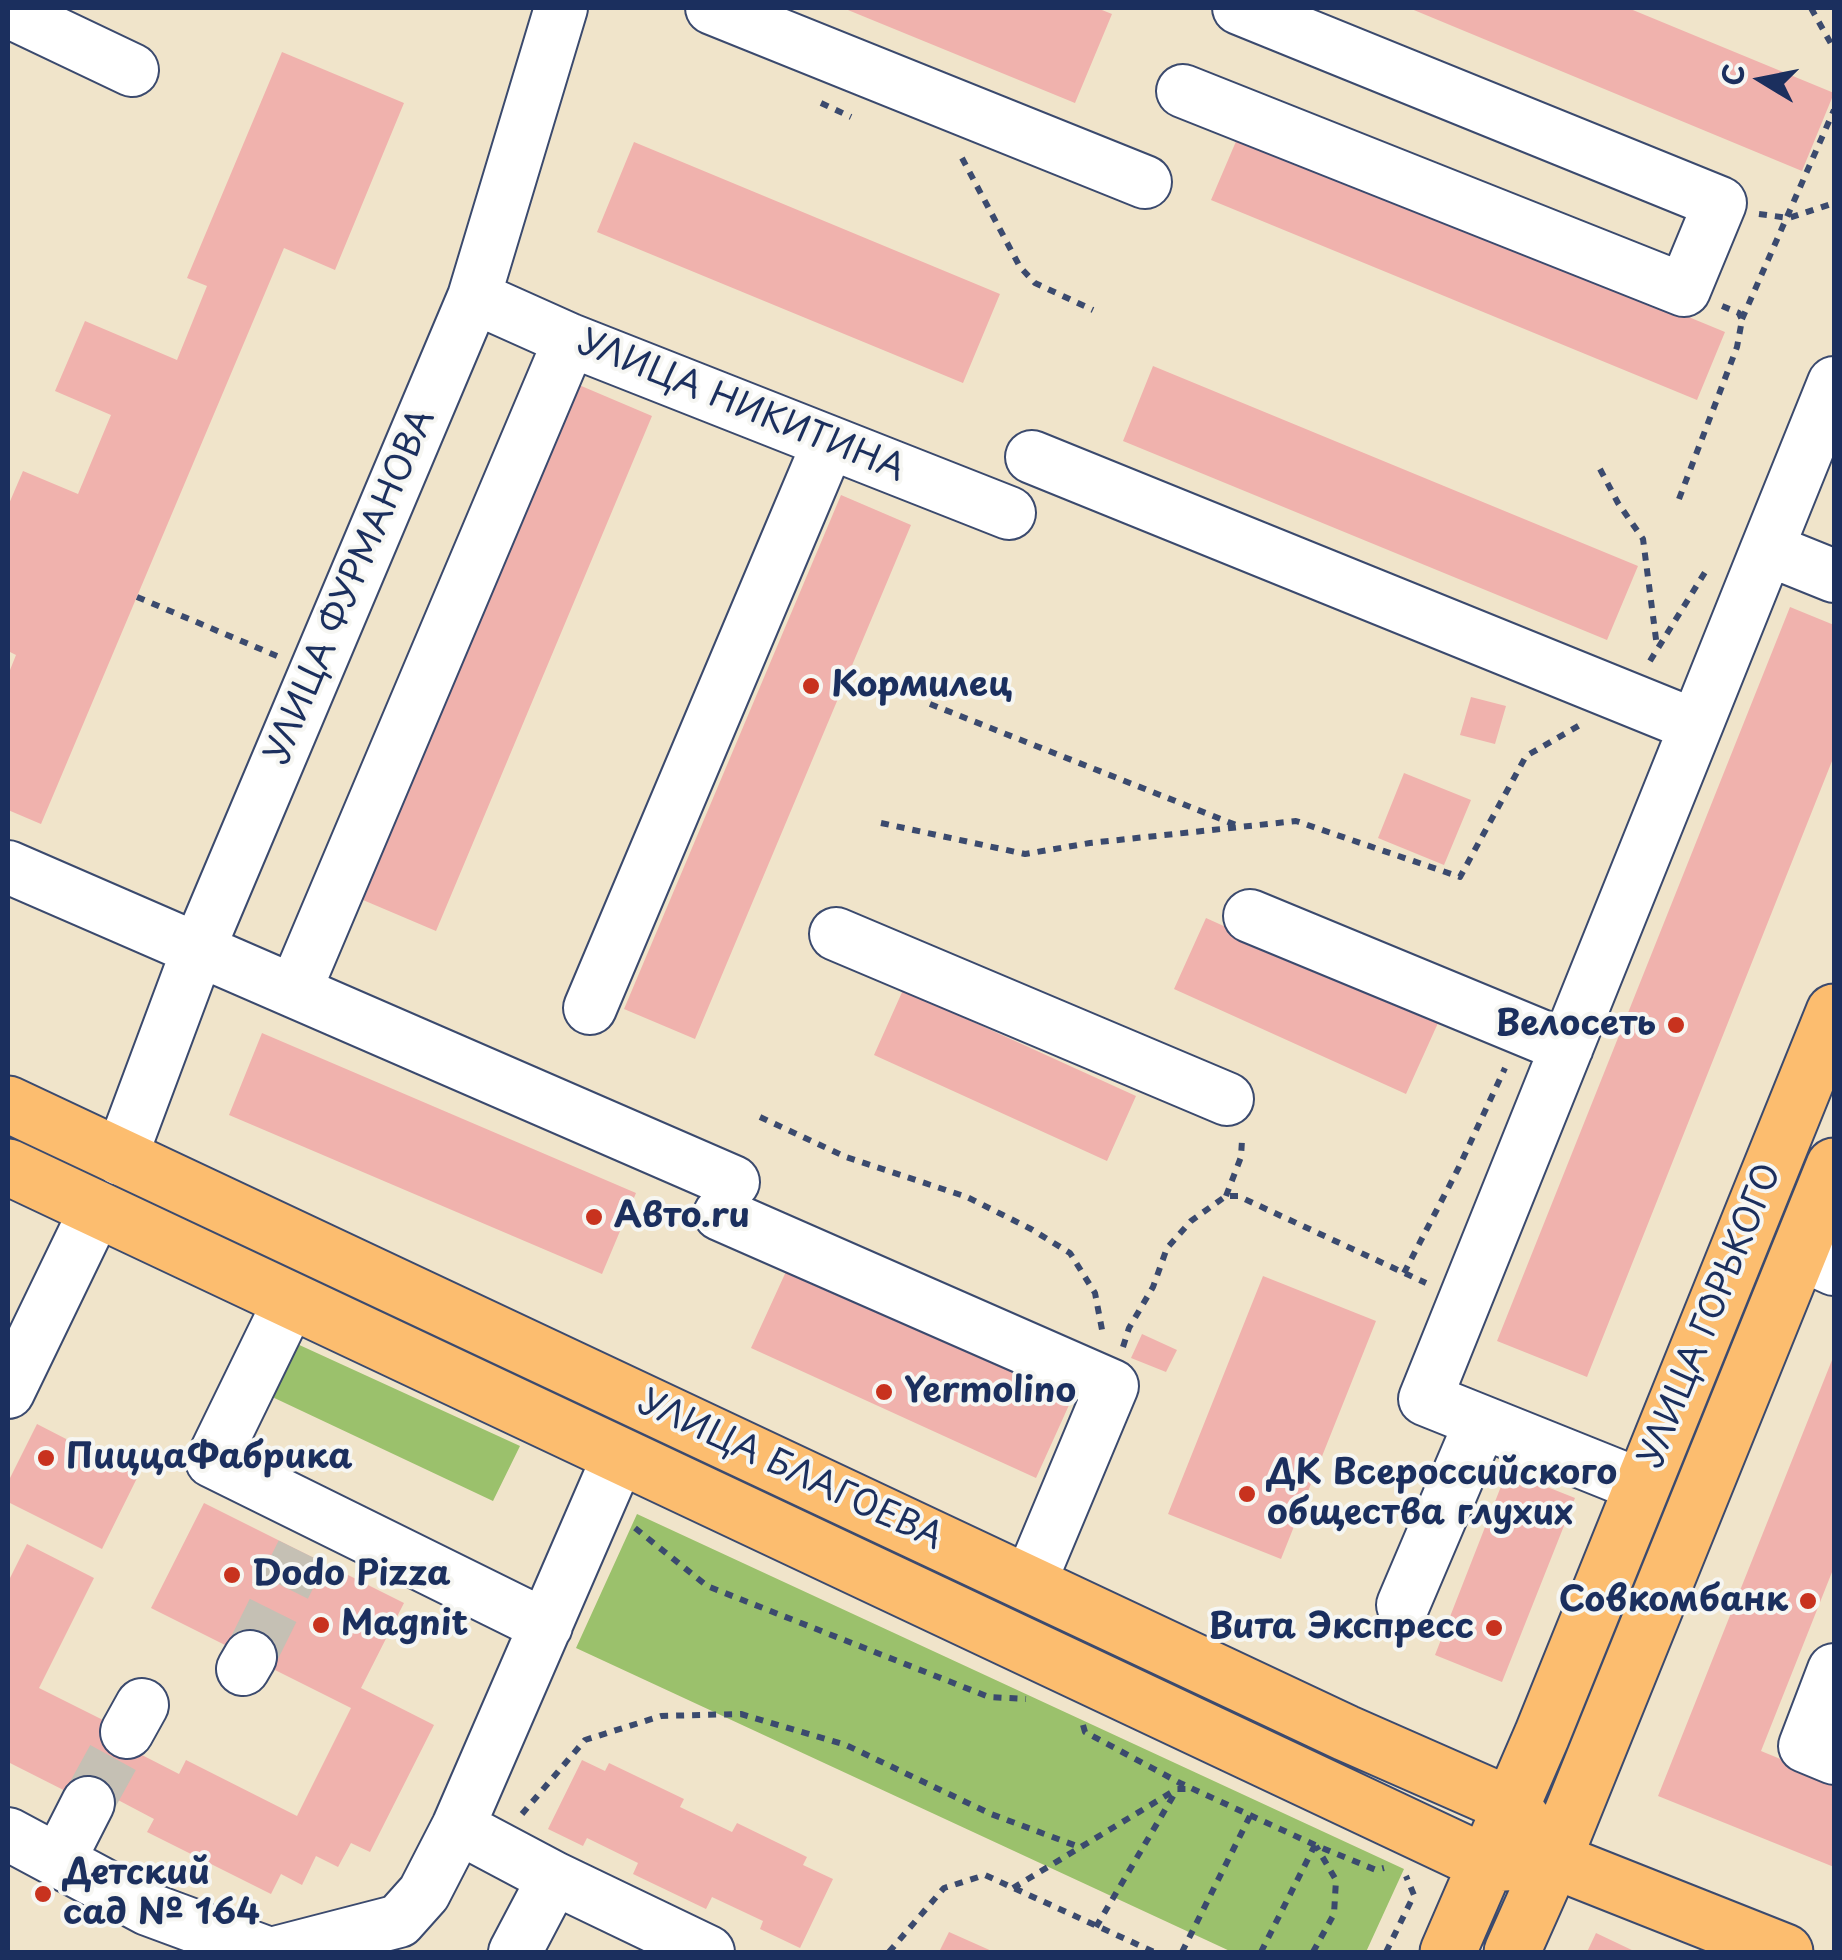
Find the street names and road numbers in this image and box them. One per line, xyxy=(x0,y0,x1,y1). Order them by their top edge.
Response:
street label: УЛИЦА НИКИТИНА xyxy=(571,322,911,492)
street label: УЛИЦА ФУРМАНОВА xyxy=(257,403,445,771)
street label: УЛИЦА ГОРЬКОГО xyxy=(1631,1158,1791,1474)
street label: УЛИЦА БЛАГОЕВА xyxy=(631,1382,949,1560)

